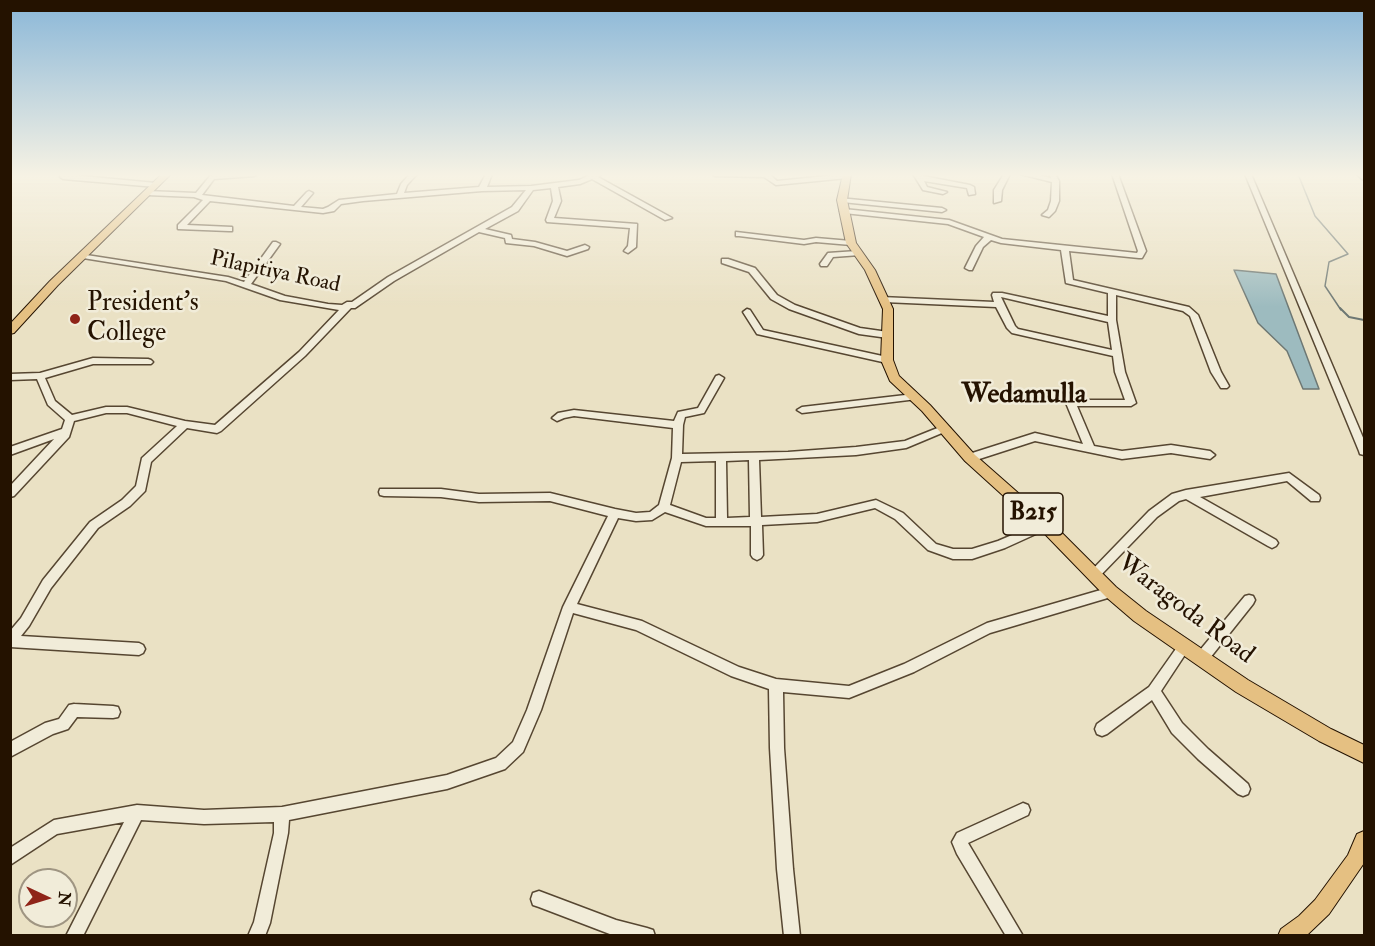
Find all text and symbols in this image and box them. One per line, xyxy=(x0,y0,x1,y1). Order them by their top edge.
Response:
street label: Pilapitiya Road xyxy=(208,246,342,300)
place label: President's College xyxy=(87,288,199,350)
marker: President's College xyxy=(68,312,82,326)
district label: Wedamulla xyxy=(962,379,1086,413)
road number: B215 xyxy=(1003,493,1063,535)
street label: Waragoda Road xyxy=(1110,548,1260,672)
north arrow xyxy=(18,868,78,928)
text: N xyxy=(53,891,74,907)

